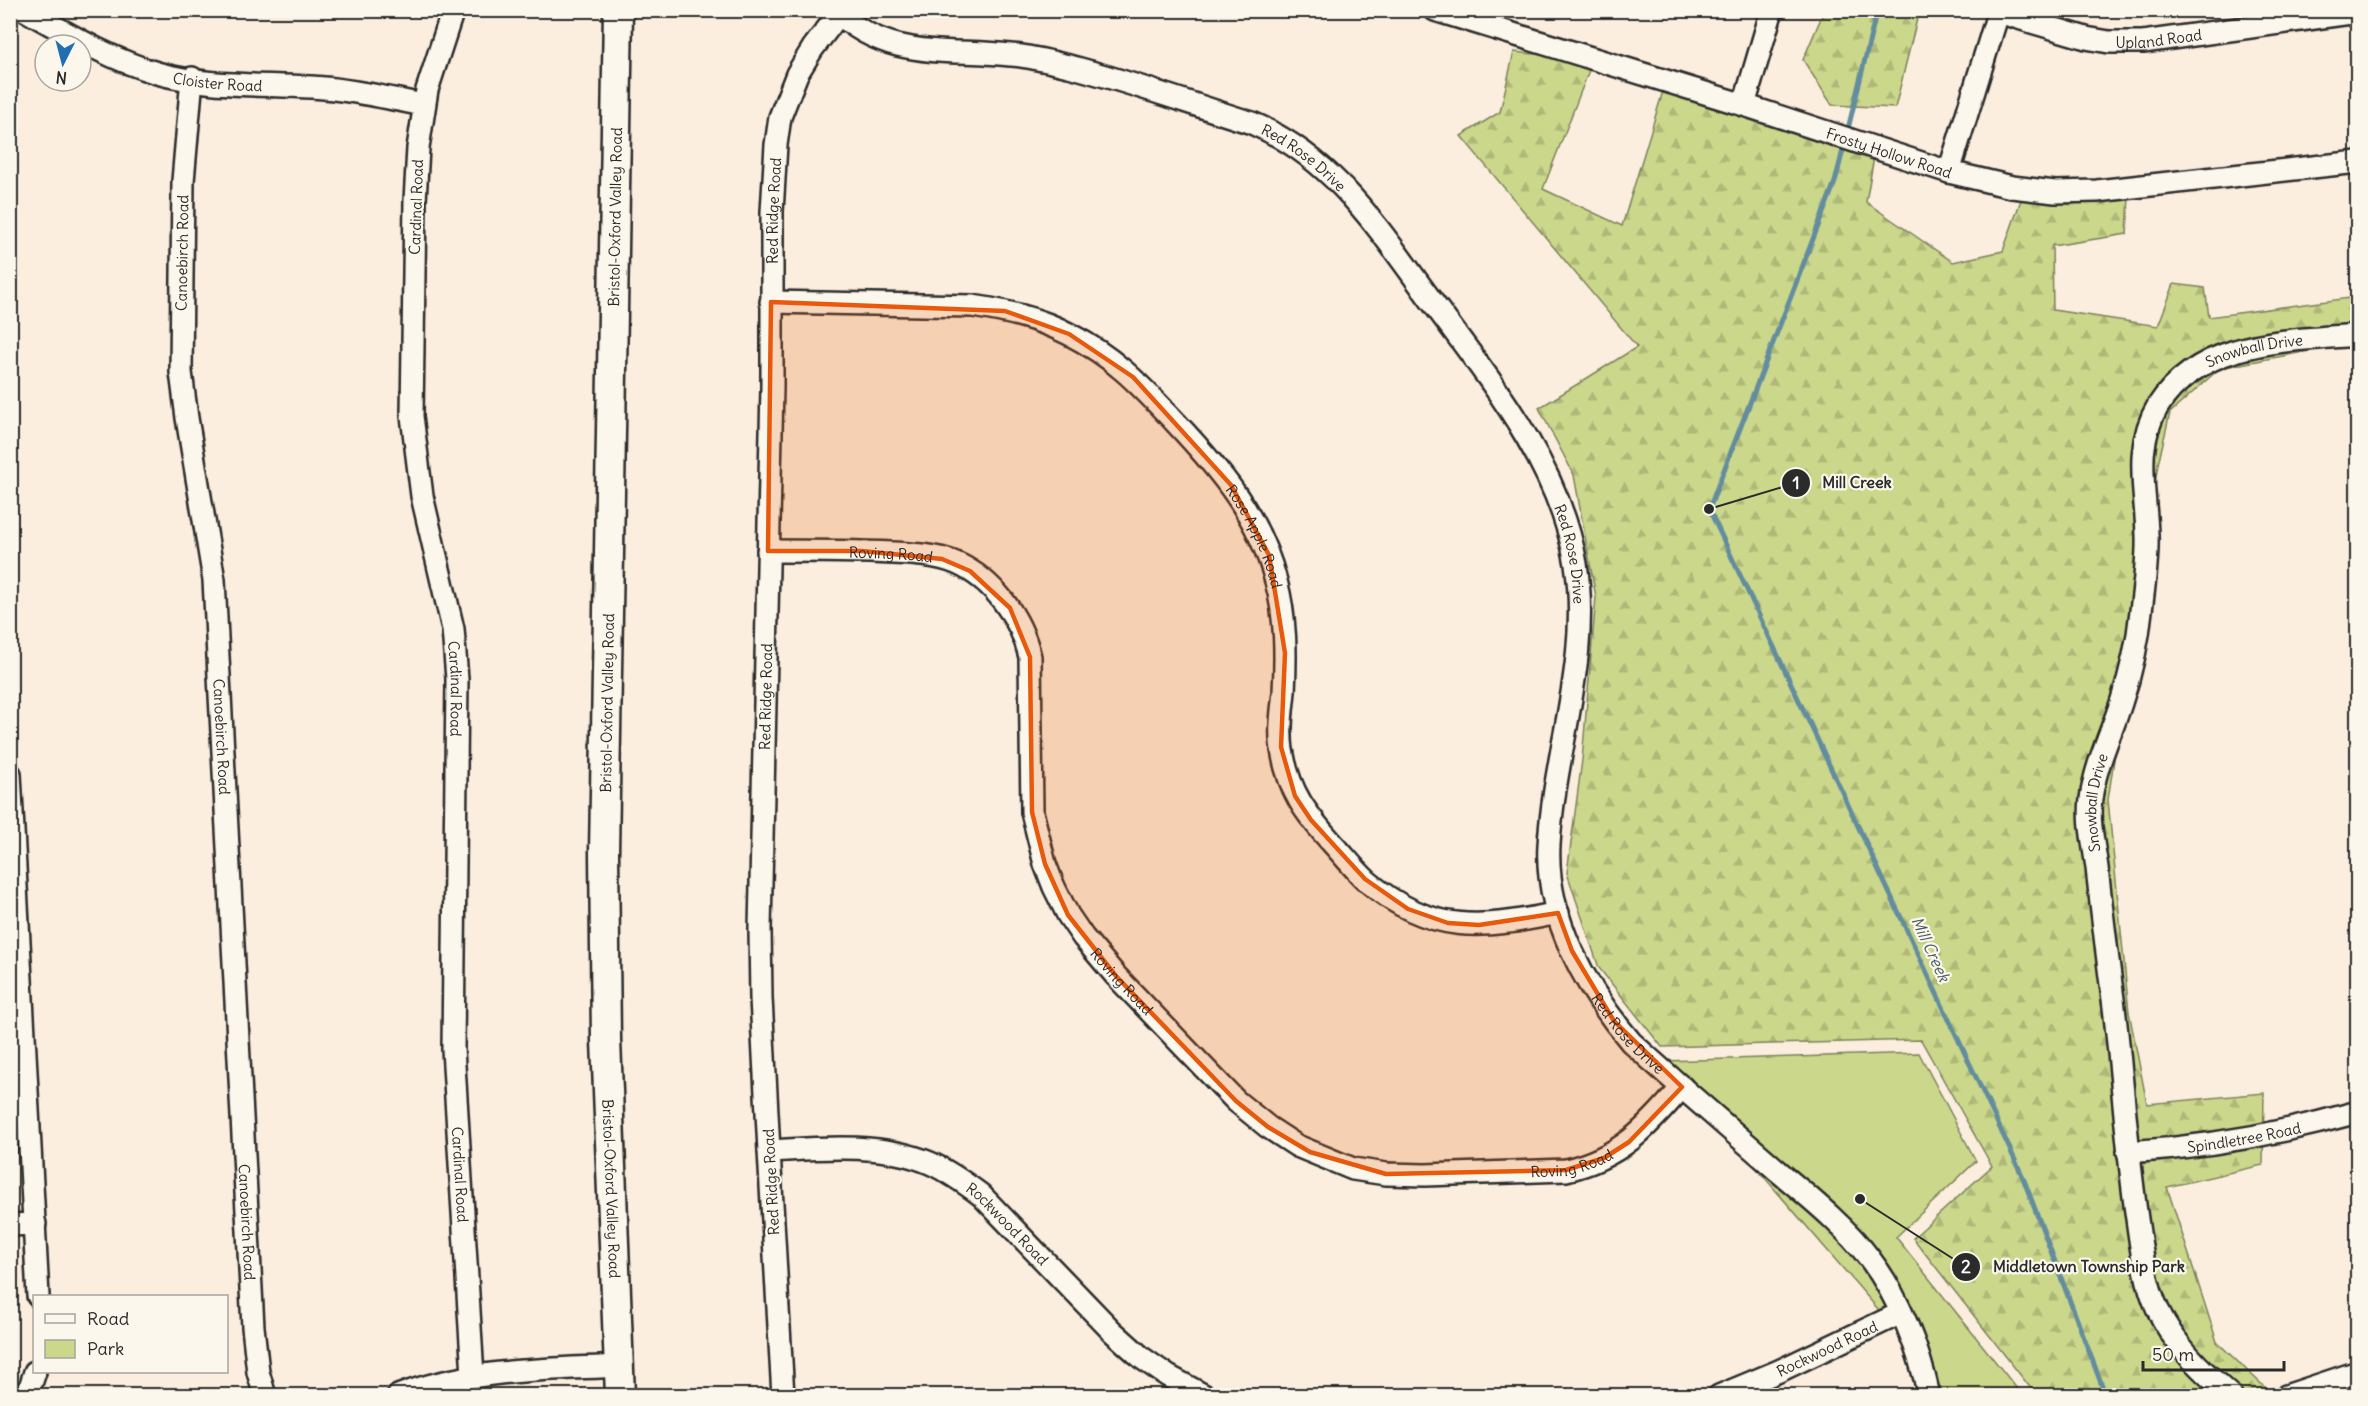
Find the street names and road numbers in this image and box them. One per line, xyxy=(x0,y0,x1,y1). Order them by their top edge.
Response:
street label: Upland Road xyxy=(2115,24,2203,52)
street label: Cloister Road xyxy=(171,68,263,95)
street label: Red Rose Drive xyxy=(1258,119,1351,195)
street label: Frosty Hollow Road xyxy=(1824,123,1955,182)
street label: Bristol-Oxford Valley Road xyxy=(604,127,626,307)
street label: Red Ridge Road xyxy=(762,157,785,264)
street label: Cardinal Road xyxy=(405,159,427,255)
street label: Canoebirch Road xyxy=(171,195,193,311)
street label: Snowball Drive xyxy=(2202,330,2304,371)
street label: Rose Apple Road xyxy=(1222,480,1287,590)
street label: Red Rose Drive xyxy=(1551,501,1589,604)
street label: Roving Road xyxy=(849,542,935,566)
street label: Bristol-Oxford Valley Road xyxy=(596,613,618,793)
street label: Cardinal Road xyxy=(444,640,467,737)
street label: Red Ridge Road xyxy=(754,643,776,750)
street label: Canoebirch Road xyxy=(210,678,235,795)
street label: Snowball Drive xyxy=(2081,751,2111,853)
street label: Roving Road xyxy=(1087,944,1158,1019)
street label: Red Rose Drive xyxy=(1588,989,1669,1077)
street label: Bristol-Oxford Valley Road xyxy=(599,1099,625,1279)
street label: Spindletree Road xyxy=(2186,1118,2303,1156)
street label: Cardinal Road xyxy=(448,1126,473,1223)
street label: Red Ridge Road xyxy=(759,1128,783,1236)
street label: Roving Road xyxy=(1530,1144,1616,1181)
street label: Canoebirch Road xyxy=(235,1164,260,1281)
street label: Rockwood Road xyxy=(963,1178,1053,1269)
street label: Rockwood Road xyxy=(1773,1316,1881,1380)

